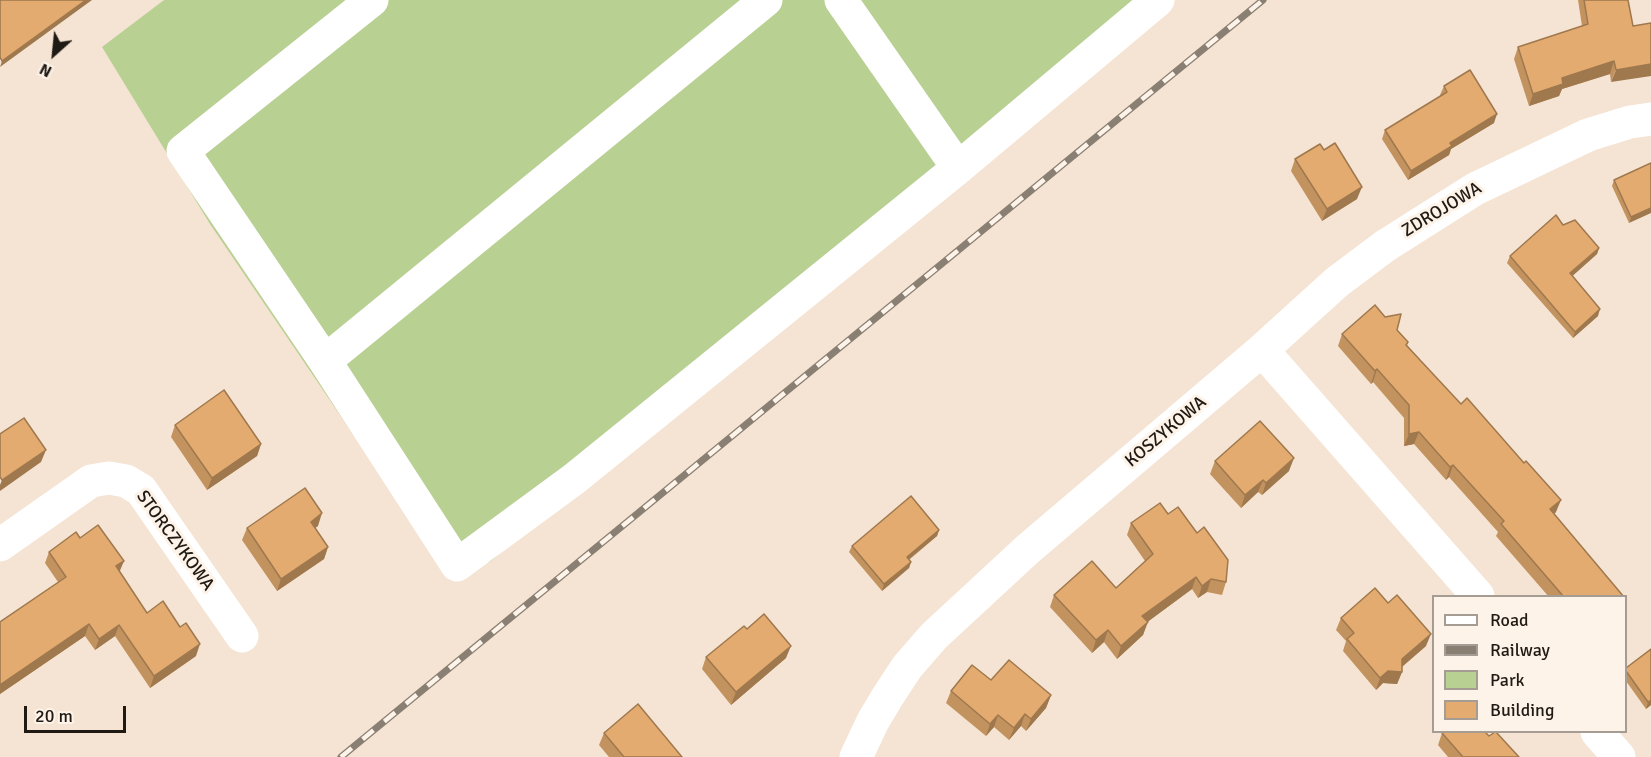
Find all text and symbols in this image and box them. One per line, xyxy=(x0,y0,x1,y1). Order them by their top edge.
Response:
north arrow xyxy=(24,24,84,84)
text: N xyxy=(36,59,55,81)
street label: ZDROJOWA xyxy=(1398,178,1486,242)
street label: KOSZYKOWA xyxy=(1121,392,1211,472)
street label: STORCZYKOWA xyxy=(131,487,219,595)
legend xyxy=(1432,595,1627,733)
text: Road xyxy=(1490,609,1529,631)
text: Railway xyxy=(1490,639,1550,661)
text: Park xyxy=(1490,669,1525,691)
scale bar xyxy=(27,694,129,732)
text: Building xyxy=(1490,699,1554,721)
text: 20 m xyxy=(35,705,73,727)

